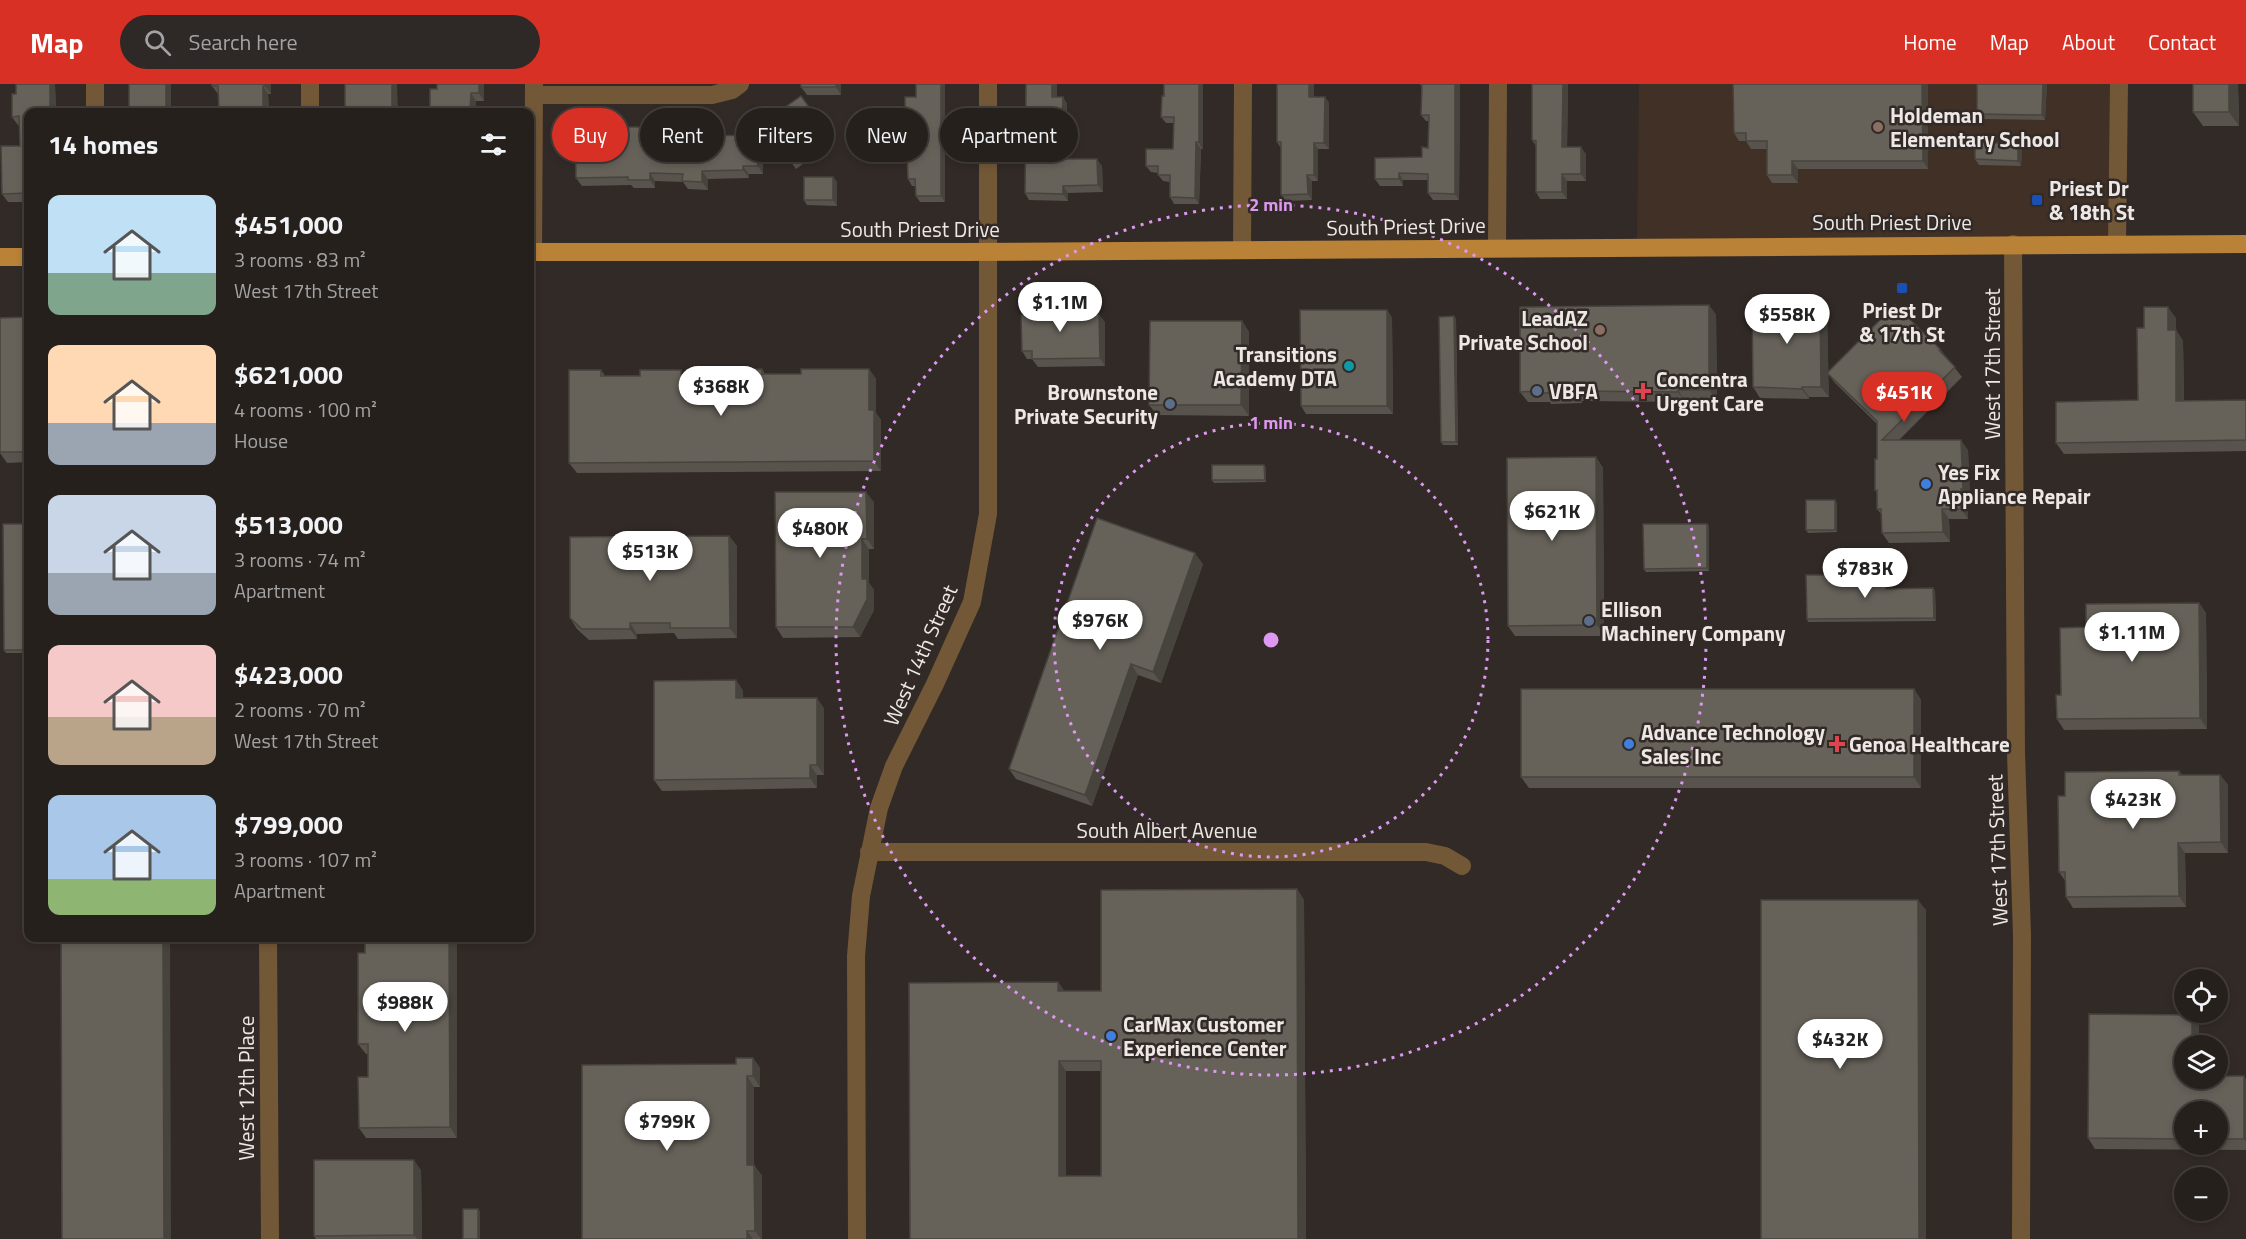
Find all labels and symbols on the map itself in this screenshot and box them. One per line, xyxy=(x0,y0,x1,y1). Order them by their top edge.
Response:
place label: Holdeman Elementary School xyxy=(1890,99,2060,155)
marker: Holdeman Elementary School xyxy=(1871,120,1885,134)
place label: Priest Dr & 18th St xyxy=(2049,172,2135,228)
text: 2 min xyxy=(1249,191,1293,218)
marker: Priest Dr & 18th St xyxy=(2030,193,2044,207)
street label: South Priest Drive xyxy=(1812,206,1972,238)
street label: South Priest Drive xyxy=(1326,209,1486,243)
street label: South Priest Drive xyxy=(840,213,1000,245)
marker: Priest Dr & 17th St xyxy=(1895,281,1909,295)
pin: $1.1M xyxy=(1018,282,1102,333)
street label: West 17th Street xyxy=(1976,288,2008,440)
pin: $558K xyxy=(1745,294,1829,345)
place label: Priest Dr & 17th St xyxy=(1859,294,1945,350)
place label: LeadAZ Private School xyxy=(1458,302,1588,358)
marker: LeadAZ Private School xyxy=(1593,323,1607,337)
place label: Transitions Academy DTA xyxy=(1213,338,1337,394)
marker: Transitions Academy DTA xyxy=(1342,359,1356,373)
place label: Concentra Urgent Care xyxy=(1656,363,1764,419)
pin: $368K xyxy=(679,366,763,417)
pin: $451K xyxy=(1862,372,1946,423)
place label: VBFA xyxy=(1549,375,1598,407)
place label: Brownstone Private Security xyxy=(1014,376,1158,432)
marker: Concentra Urgent Care xyxy=(1634,382,1652,400)
marker: VBFA xyxy=(1530,384,1544,398)
marker: Brownstone Private Security xyxy=(1163,397,1177,411)
text: 1 min xyxy=(1249,409,1293,436)
place label: Yes Fix Appliance Repair xyxy=(1938,456,2091,512)
marker: Yes Fix Appliance Repair xyxy=(1919,477,1933,491)
pin: $621K xyxy=(1510,491,1594,542)
pin: $480K xyxy=(778,508,862,559)
pin: $513K xyxy=(608,531,692,582)
pin: $783K xyxy=(1823,548,1907,599)
street label: West 14th Street xyxy=(875,579,966,731)
place label: Ellison Machinery Company xyxy=(1601,593,1786,649)
pin: $976K xyxy=(1058,600,1142,651)
pin: $1.11M xyxy=(2083,612,2181,663)
marker: Ellison Machinery Company xyxy=(1582,614,1596,628)
centre of rings xyxy=(1261,630,1281,650)
place label: Advance Technology Sales Inc xyxy=(1641,716,1825,772)
place label: Genoa Healthcare xyxy=(1849,728,2010,760)
marker: Advance Technology Sales Inc xyxy=(1622,737,1636,751)
marker: Genoa Healthcare xyxy=(1830,737,1844,751)
street label: West 17th Street xyxy=(1978,773,2016,926)
pin: $423K xyxy=(2091,779,2175,830)
street label: South Albert Avenue xyxy=(1077,814,1257,846)
pin: $988K xyxy=(363,982,447,1033)
place label: CarMax Customer Experience Center xyxy=(1123,1008,1287,1064)
street label: West 12th Place xyxy=(230,1016,262,1160)
pin: $432K xyxy=(1798,1019,1882,1070)
marker: CarMax Customer Experience Center xyxy=(1104,1029,1118,1043)
pin: $799K xyxy=(625,1101,709,1152)

